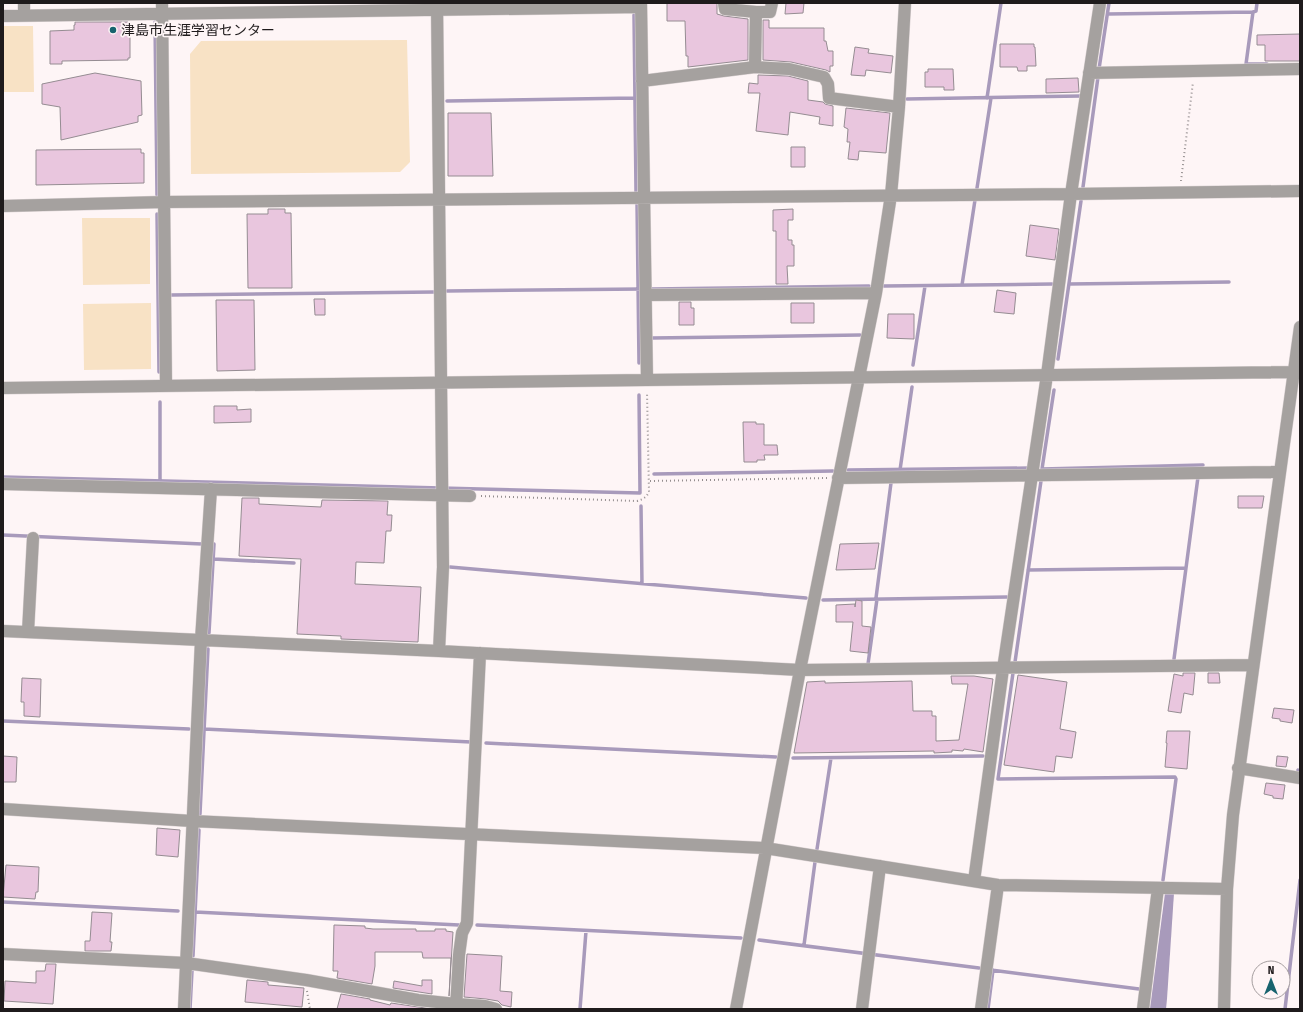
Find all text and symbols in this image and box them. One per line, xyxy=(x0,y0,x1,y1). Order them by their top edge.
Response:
place label: 津島市生涯学習センター xyxy=(121,22,275,39)
marker: 津島市生涯学習センター xyxy=(108,25,118,35)
north arrow xyxy=(1251,960,1291,1000)
text: N xyxy=(1268,964,1274,977)

